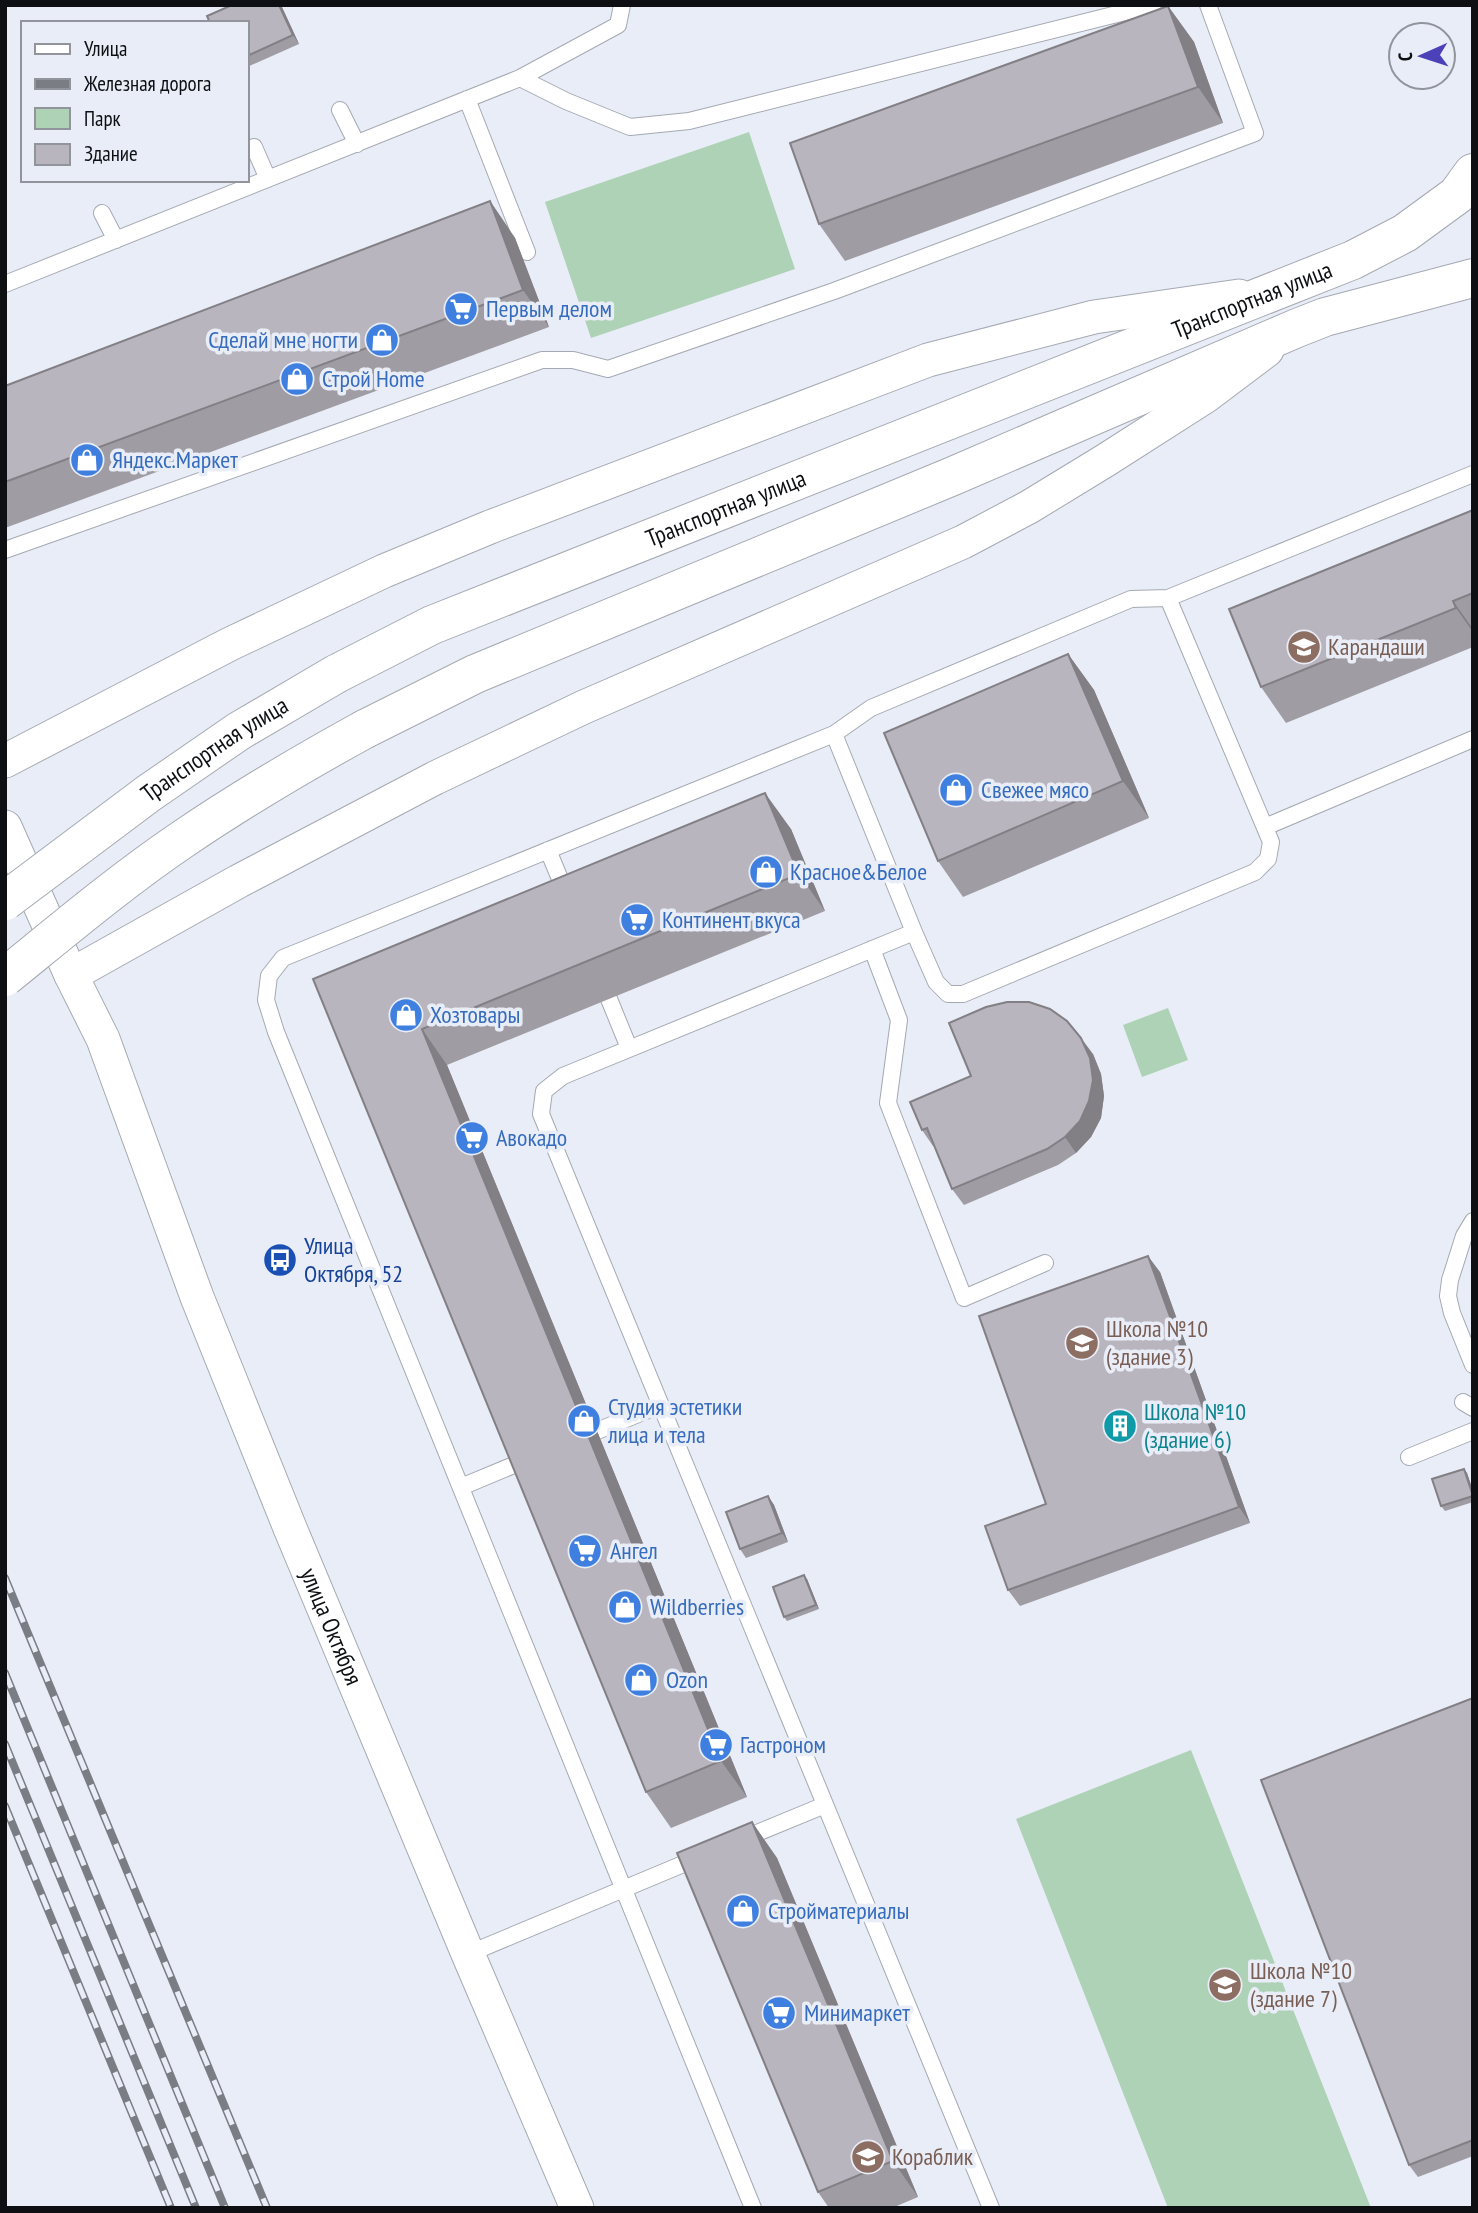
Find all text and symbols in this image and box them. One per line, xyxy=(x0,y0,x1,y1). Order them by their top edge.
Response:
legend xyxy=(21,21,248,182)
north arrow xyxy=(1387,21,1457,91)
text: Улица xyxy=(84,35,127,62)
text: С xyxy=(1393,52,1417,62)
text: Железная дорога xyxy=(83,70,211,97)
text: Парк xyxy=(84,105,121,132)
text: Здание xyxy=(84,140,138,167)
street label: Транспортная улица xyxy=(1167,254,1337,345)
supermarket icon: Первым делом xyxy=(442,290,480,328)
place label: Первым делом xyxy=(486,293,612,324)
shop icon: Сделай мне ногти xyxy=(363,321,401,359)
place label: Сделай мне ногти xyxy=(208,324,358,355)
shop icon: Строй Home xyxy=(278,360,316,398)
place label: Строй Home xyxy=(322,363,425,394)
shop icon: Яндекс.Маркет xyxy=(68,441,106,479)
place label: Яндекс.Маркет xyxy=(112,444,238,475)
street label: Транспортная улица xyxy=(641,462,810,554)
school or university icon: Карандаши xyxy=(1285,628,1323,666)
place label: Карандаши xyxy=(1328,631,1425,662)
street label: Транспортная улица xyxy=(135,690,294,809)
shop icon: Свежее мясо xyxy=(937,771,975,809)
place label: Свежее мясо xyxy=(981,774,1089,805)
shop icon: Красное&Белое xyxy=(747,853,785,891)
place label: Красное&Белое xyxy=(790,856,927,887)
supermarket icon: Континент вкуса xyxy=(618,901,656,939)
place label: Континент вкуса xyxy=(662,904,801,935)
shop icon: Хозтовары xyxy=(387,996,425,1034)
place label: Хозтовары xyxy=(430,999,520,1030)
supermarket icon: Авокадо xyxy=(453,1119,491,1157)
place label: Авокадо xyxy=(496,1122,567,1153)
place label: Улица Октября, 52 xyxy=(304,1230,403,1289)
bus stop icon: Улица Октября, 52 xyxy=(261,1241,299,1279)
place label: Школа №10 (здание 3) xyxy=(1106,1313,1208,1372)
school or university icon: Школа №10 (здание 3) xyxy=(1063,1324,1101,1362)
place label: Студия эстетики лица и тела xyxy=(607,1391,742,1450)
place label: Школа №10 (здание 6) xyxy=(1144,1396,1246,1455)
shop icon: Студия эстетики лица и тела xyxy=(565,1402,603,1440)
building icon: Школа №10 (здание 6) xyxy=(1101,1407,1139,1445)
supermarket icon: Ангел xyxy=(566,1532,604,1570)
place label: Ангел xyxy=(610,1535,658,1566)
street label: улица Октября xyxy=(293,1563,370,1690)
shop icon: Wildberries xyxy=(606,1588,644,1626)
place label: Wildberries xyxy=(650,1591,744,1622)
shop icon: Ozon xyxy=(622,1661,660,1699)
place label: Ozon xyxy=(666,1664,708,1695)
supermarket icon: Гастроном xyxy=(697,1726,735,1764)
place label: Гастроном xyxy=(740,1729,826,1760)
shop icon: Стройматериалы xyxy=(724,1892,762,1930)
place label: Стройматериалы xyxy=(768,1895,909,1926)
place label: Школа №10 (здание 7) xyxy=(1250,1955,1352,2014)
school or university icon: Школа №10 (здание 7) xyxy=(1206,1966,1244,2004)
supermarket icon: Минимаркет xyxy=(760,1994,798,2032)
place label: Минимаркет xyxy=(804,1997,910,2028)
school or university icon: Кораблик xyxy=(849,2138,887,2176)
place label: Кораблик xyxy=(892,2141,974,2172)

